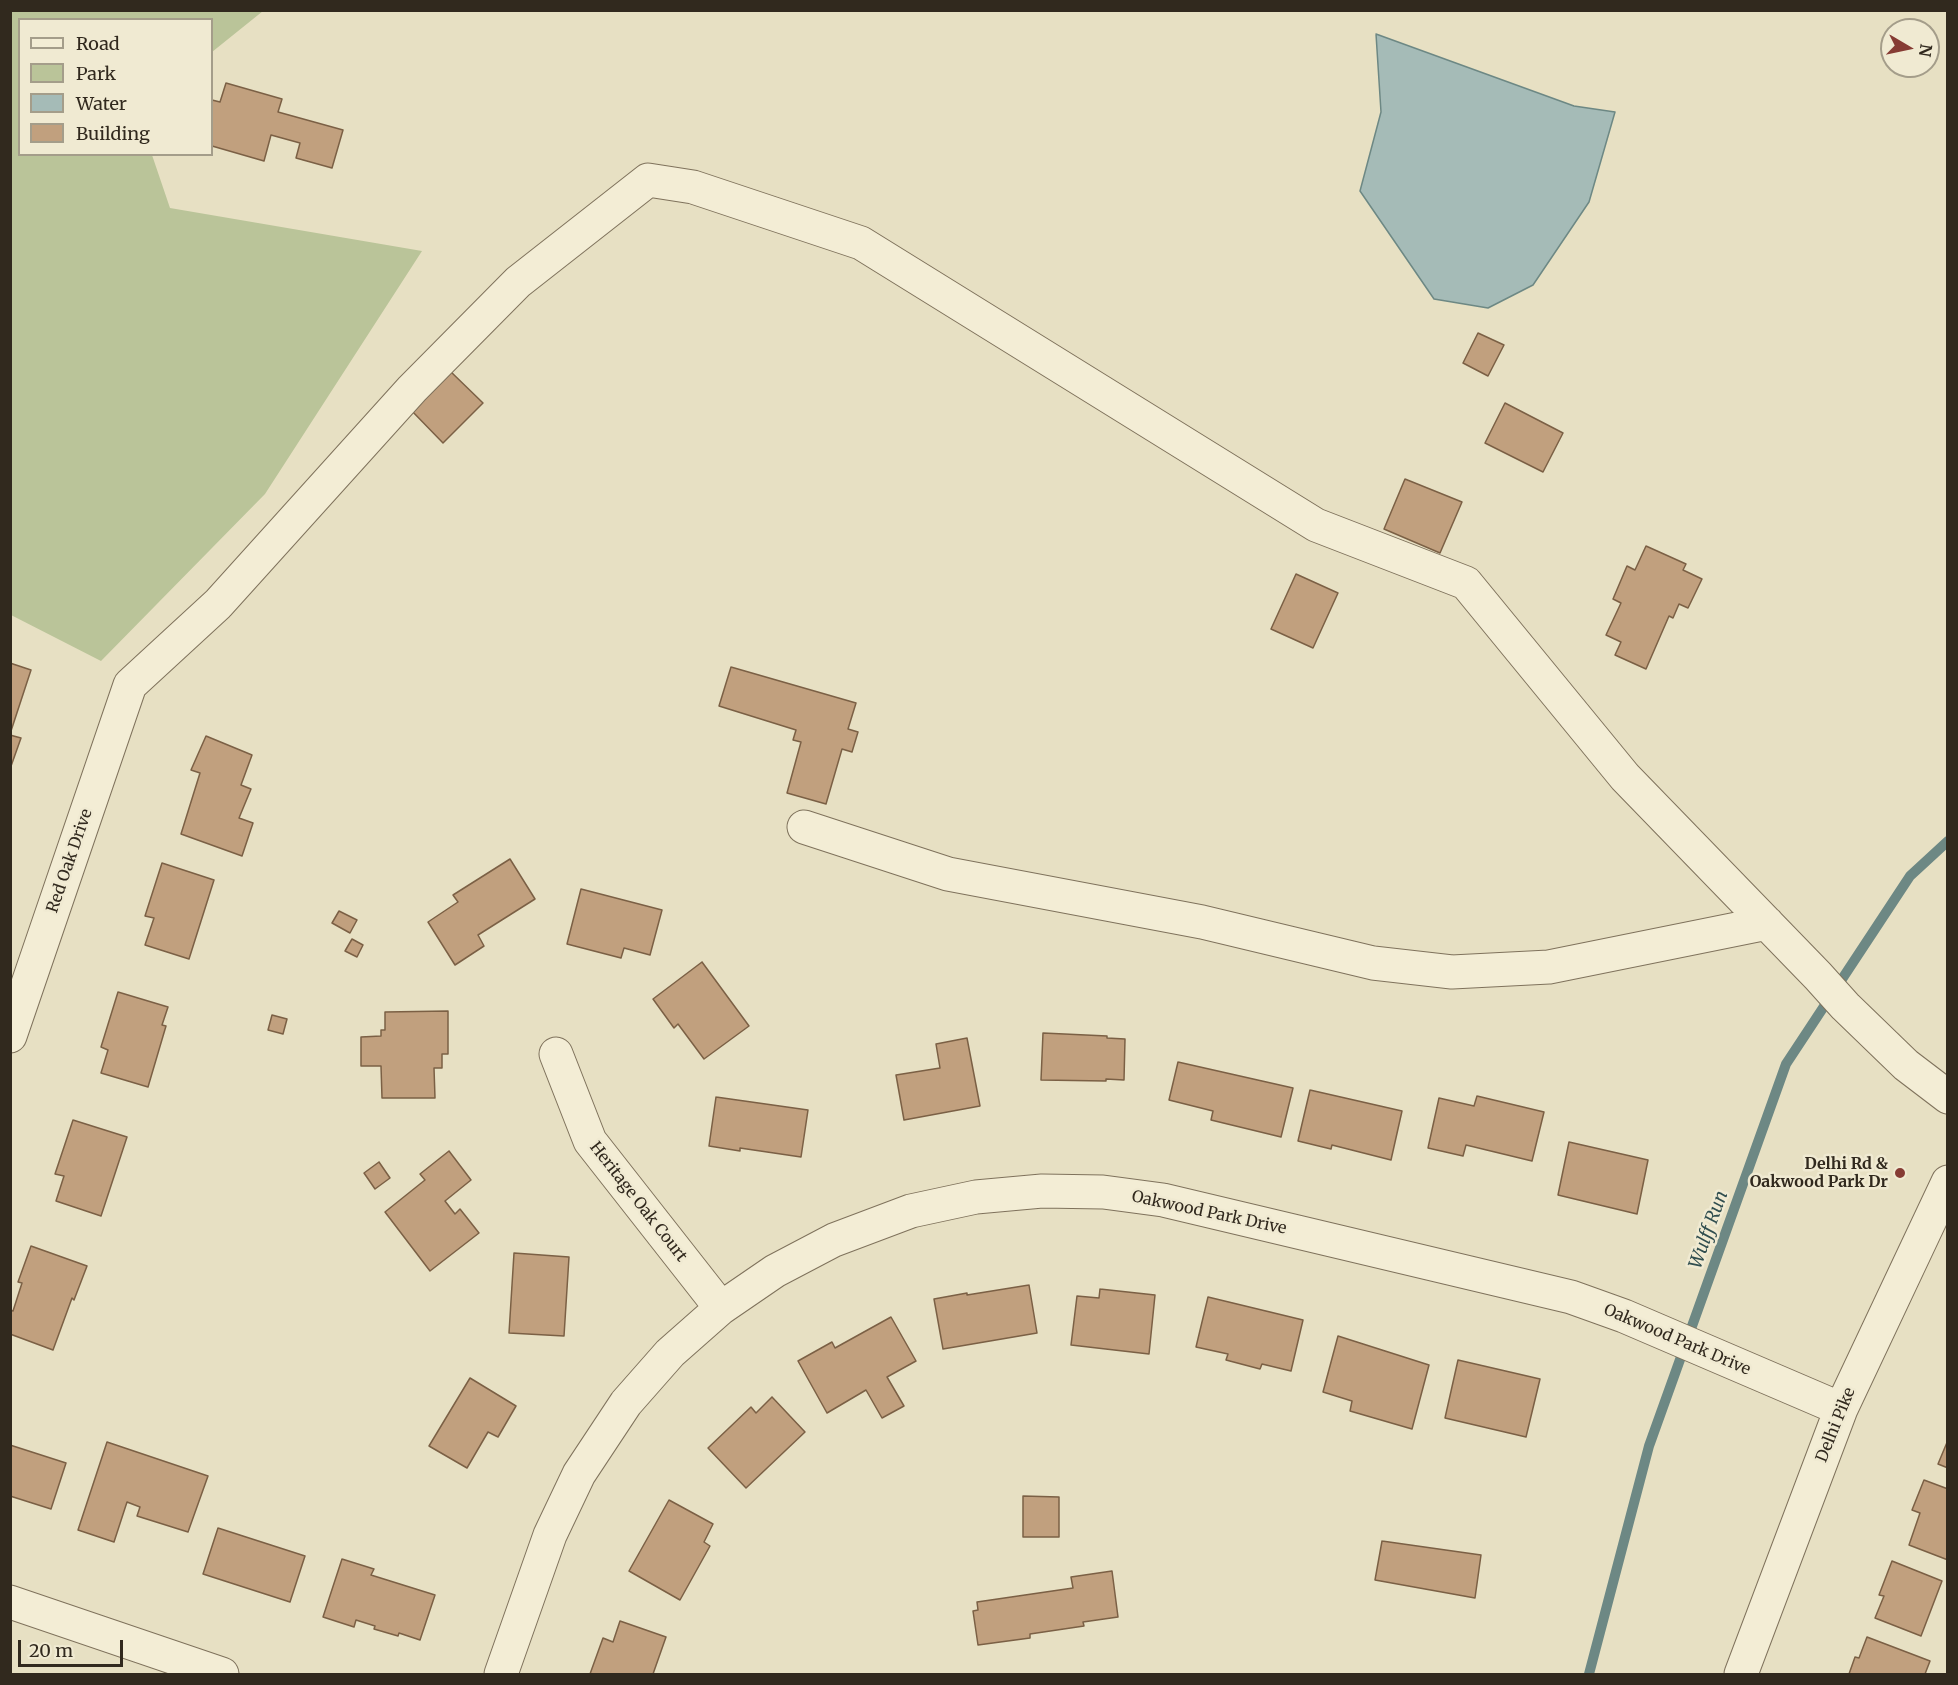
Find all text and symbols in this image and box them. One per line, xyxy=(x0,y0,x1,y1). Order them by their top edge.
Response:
legend xyxy=(18,18,213,156)
north arrow xyxy=(1880,18,1940,78)
text: Road xyxy=(76,32,120,55)
text: N xyxy=(1915,43,1937,58)
text: Park xyxy=(76,62,116,85)
text: Water xyxy=(76,92,127,115)
text: Building xyxy=(76,122,150,145)
street label: Red Oak Drive xyxy=(43,806,97,916)
street label: Heritage Oak Court xyxy=(585,1138,691,1266)
place label: Delhi Rd & Oakwood Park Dr xyxy=(1750,1154,1888,1192)
marker: Delhi Rd & Oakwood Park Dr xyxy=(1893,1166,1907,1180)
street label: Oakwood Park Drive xyxy=(1130,1187,1288,1239)
water label: Wulff Run xyxy=(1685,1188,1733,1272)
street label: Oakwood Park Drive xyxy=(1601,1300,1753,1380)
street label: Delhi Pike xyxy=(1812,1385,1860,1465)
scale bar xyxy=(21,1628,126,1666)
text: 20 m xyxy=(29,1639,73,1662)

